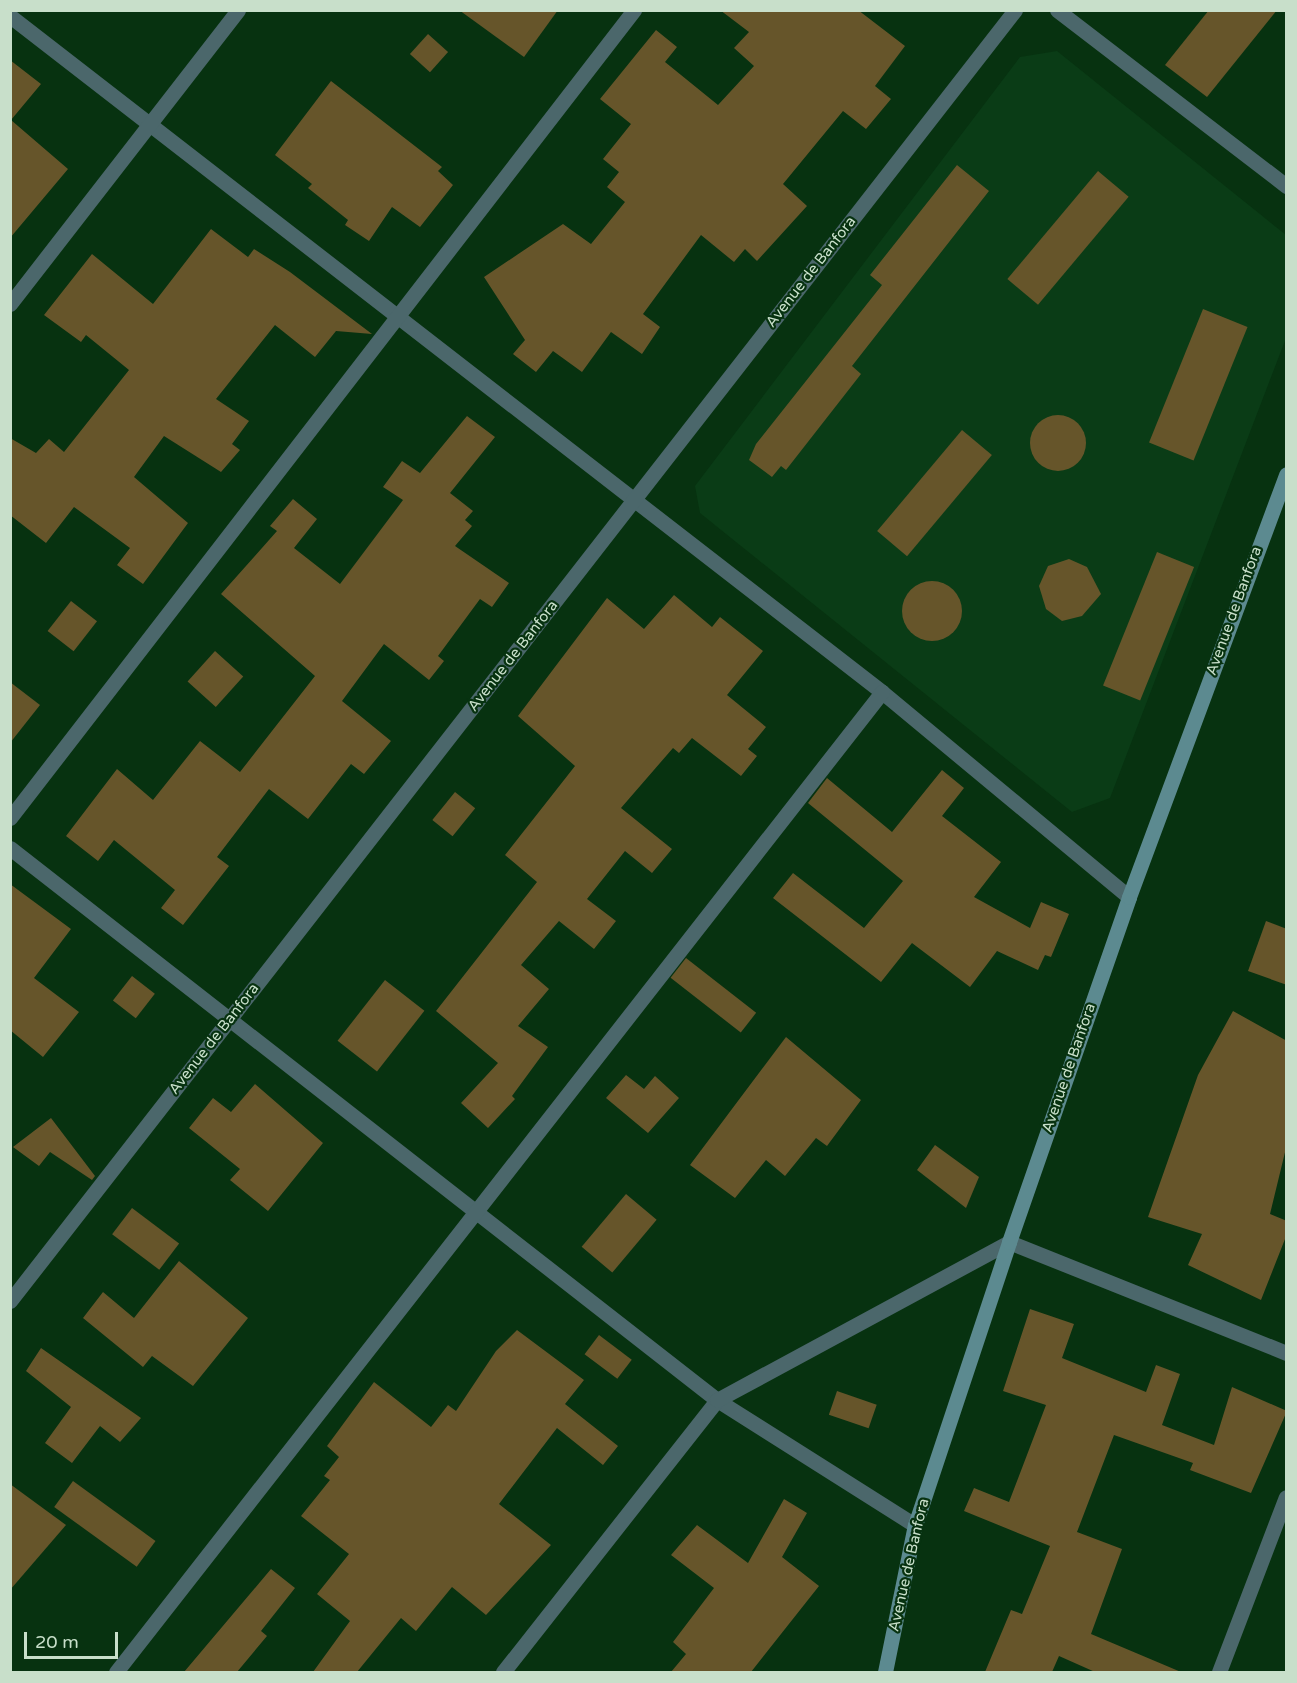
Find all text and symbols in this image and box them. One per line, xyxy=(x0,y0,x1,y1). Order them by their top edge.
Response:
street label: Avenue de Banfora xyxy=(762,213,860,331)
street label: Avenue de Banfora xyxy=(1202,544,1266,678)
street label: Avenue de Banfora xyxy=(464,597,562,715)
street label: Avenue de Banfora xyxy=(165,980,263,1098)
street label: Avenue de Banfora xyxy=(1038,1001,1100,1135)
street label: Avenue de Banfora xyxy=(885,1497,933,1633)
scale bar xyxy=(27,1620,122,1658)
text: 20 m xyxy=(35,1631,79,1653)

